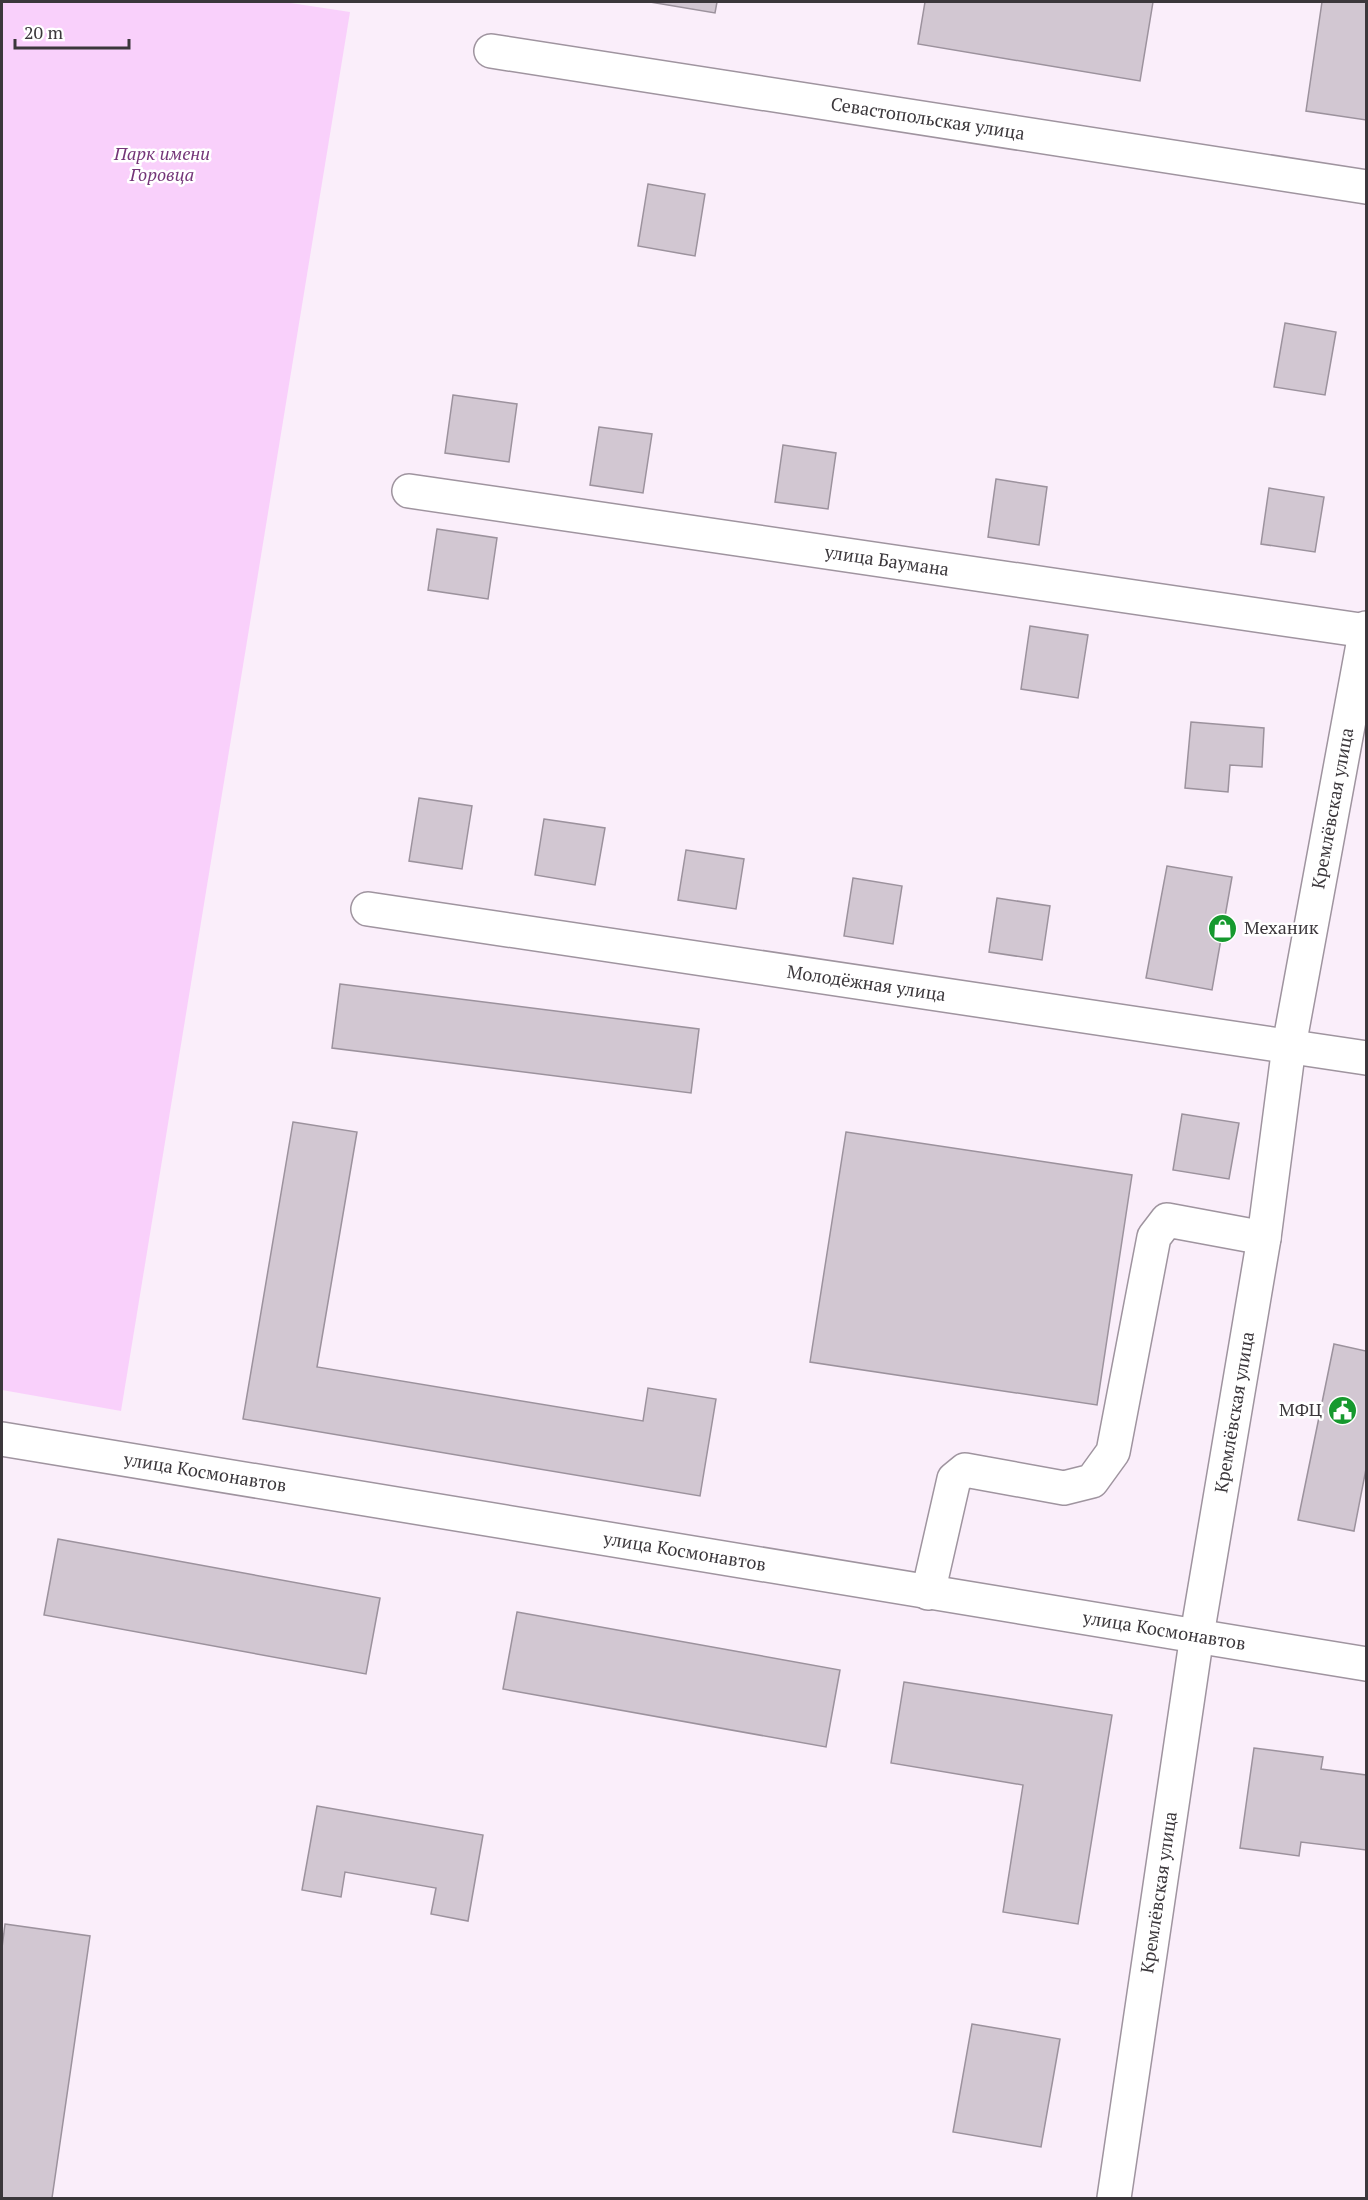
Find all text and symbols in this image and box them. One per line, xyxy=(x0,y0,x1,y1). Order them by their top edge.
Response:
scale bar xyxy=(15,12,129,50)
text: 20 m xyxy=(24,20,64,44)
street label: Севастопольская улица xyxy=(829,91,1027,145)
park label: Парк имени Горовца xyxy=(113,141,210,186)
street label: улица Баумана xyxy=(822,539,951,581)
street label: Кремлёвская улица xyxy=(1305,726,1358,891)
shop icon: Механик xyxy=(1207,912,1239,944)
place label: Механик xyxy=(1244,915,1319,939)
street label: Молодёжная улица xyxy=(786,959,948,1006)
street label: Кремлёвская улица xyxy=(1208,1330,1259,1495)
public building icon: МФЦ xyxy=(1327,1394,1359,1426)
place label: МФЦ xyxy=(1279,1397,1322,1421)
street label: улица Космонавтов xyxy=(121,1446,289,1497)
street label: улица Космонавтов xyxy=(601,1525,768,1576)
street label: улица Космонавтов xyxy=(1080,1604,1248,1655)
street label: Кремлёвская улица xyxy=(1134,1810,1182,1975)

